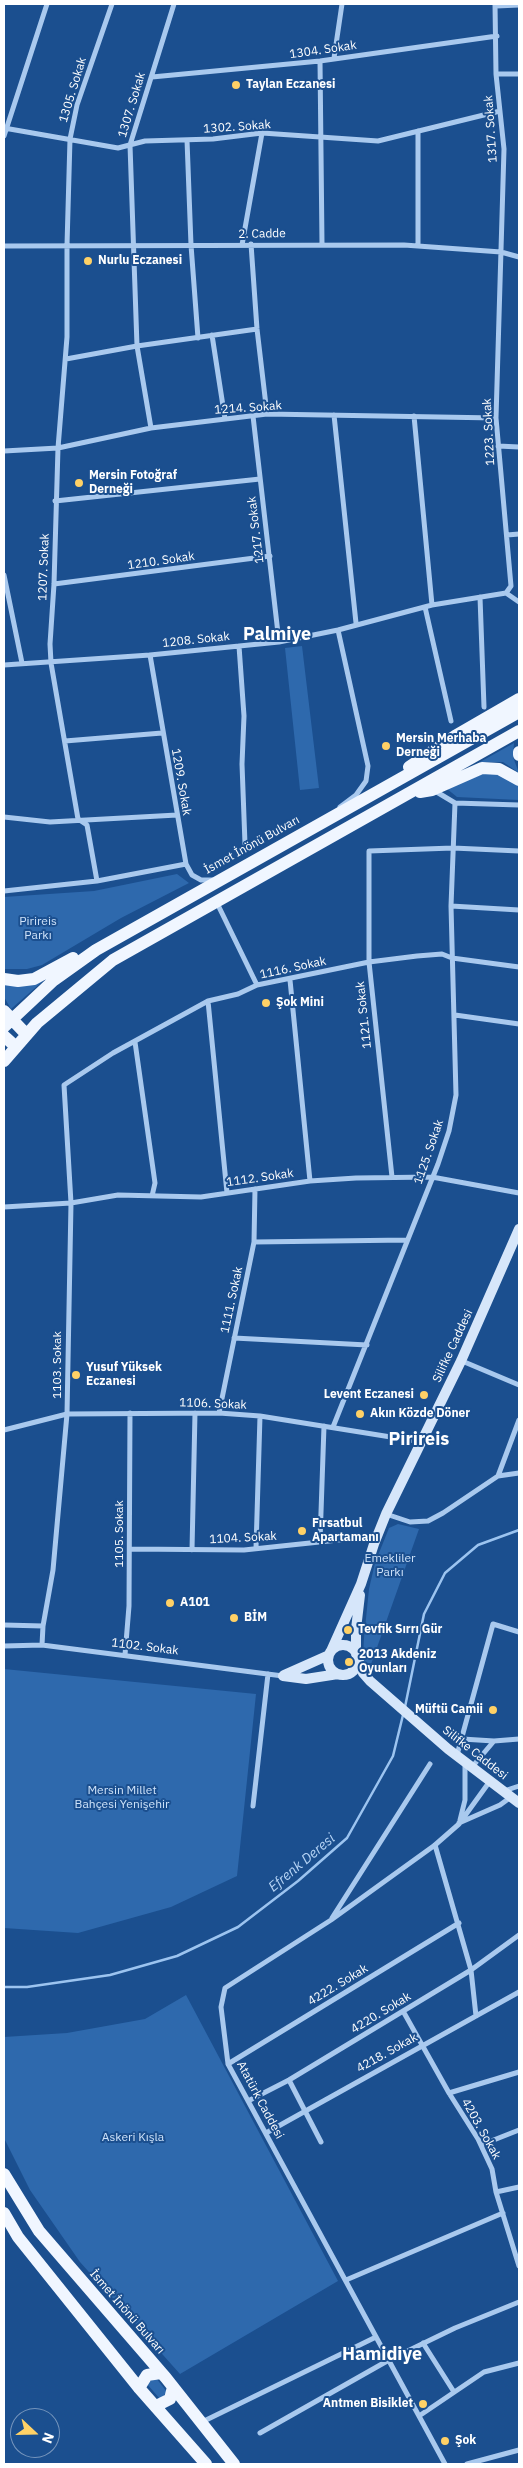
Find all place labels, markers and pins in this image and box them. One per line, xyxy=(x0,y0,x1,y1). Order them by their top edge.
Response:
place label: Taylan Eczanesi xyxy=(246,78,336,92)
marker: Taylan Eczanesi xyxy=(230,79,242,91)
place label: Nurlu Eczanesi xyxy=(98,254,182,268)
marker: Nurlu Eczanesi xyxy=(82,255,94,267)
place label: Mersin Fotoğraf Derneği xyxy=(89,469,177,497)
marker: Mersin Fotoğraf Derneği xyxy=(73,477,85,489)
place label: Mersin Merhaba Derneği xyxy=(396,732,486,760)
marker: Mersin Merhaba Derneği xyxy=(380,740,392,752)
place label: Şok Mini xyxy=(276,996,324,1010)
marker: Şok Mini xyxy=(260,997,272,1009)
place label: Yusuf Yüksek Eczanesi xyxy=(86,1361,162,1389)
marker: Yusuf Yüksek Eczanesi xyxy=(70,1369,82,1381)
place label: Levent Eczanesi xyxy=(324,1388,414,1402)
marker: Levent Eczanesi xyxy=(418,1389,430,1401)
place label: Akın Közde Döner xyxy=(370,1407,470,1421)
marker: Akın Közde Döner xyxy=(354,1408,366,1420)
place label: Fırsatbul Apartamanı xyxy=(312,1517,379,1545)
marker: Fırsatbul Apartamanı xyxy=(296,1525,308,1537)
place label: A101 xyxy=(180,1596,210,1610)
marker: A101 xyxy=(164,1597,176,1609)
place label: BİM xyxy=(244,1611,267,1625)
marker: BİM xyxy=(228,1612,240,1624)
place label: Tevfik Sırrı Gür xyxy=(358,1623,442,1637)
marker: Tevfik Sırrı Gür xyxy=(342,1624,354,1636)
place label: 2013 Akdeniz Oyunları xyxy=(359,1648,436,1676)
marker: 2013 Akdeniz Oyunları xyxy=(343,1656,355,1668)
place label: Müftü Camii xyxy=(415,1703,483,1717)
marker: Müftü Camii xyxy=(487,1704,499,1716)
place label: Antmen Bisiklet xyxy=(323,2397,413,2411)
marker: Antmen Bisiklet xyxy=(417,2398,429,2410)
place label: Şok xyxy=(455,2434,476,2448)
marker: Şok xyxy=(439,2435,451,2447)

